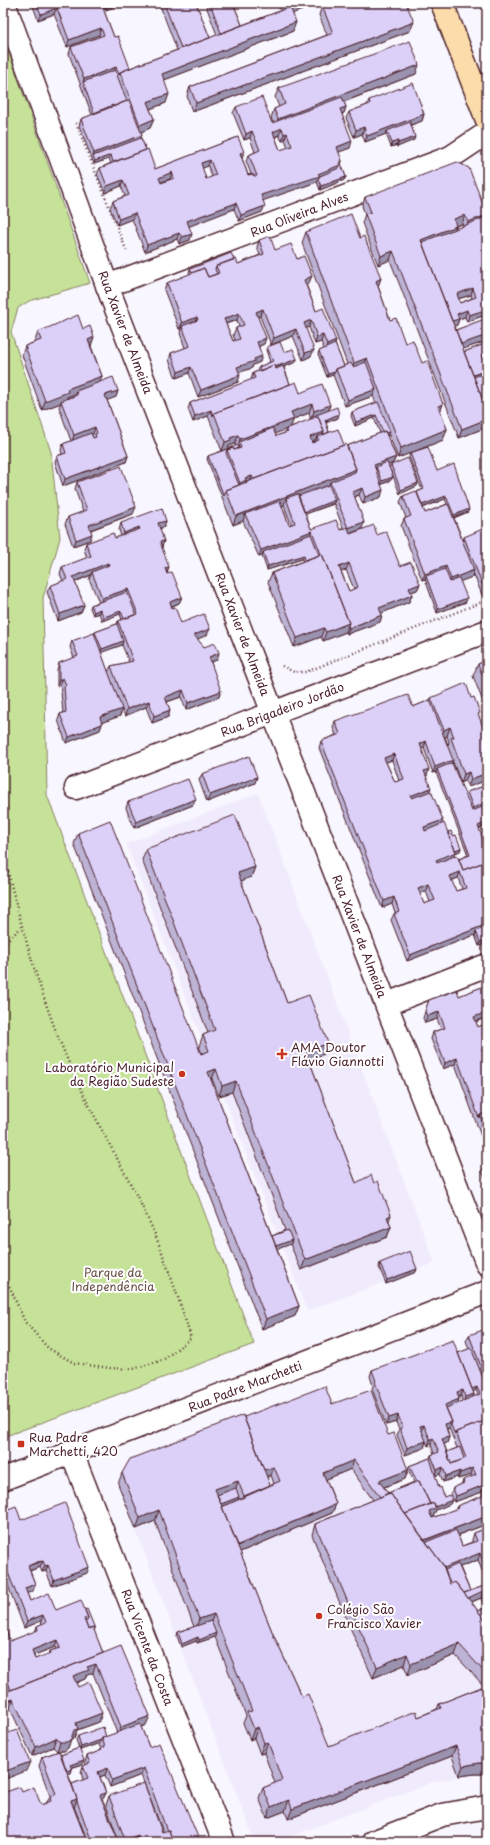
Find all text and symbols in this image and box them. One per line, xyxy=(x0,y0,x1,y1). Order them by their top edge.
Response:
street label: Rua Oliveira Alves xyxy=(247,187,351,241)
street label: Rua Xavier de Almeida xyxy=(94,268,158,397)
street label: Rua Xavier de Almeida xyxy=(211,570,275,699)
street label: Rua Brigadeiro Jordão xyxy=(218,677,347,741)
street label: Rua Xavier de Almeida xyxy=(328,872,392,1001)
place label: AMA Doutor Flávio Giannotti xyxy=(291,1038,384,1070)
marker: AMA Doutor Flávio Giannotti xyxy=(276,1048,288,1060)
place label: Laboratório Municipal da Região Sudeste xyxy=(45,1058,174,1090)
marker: Laboratório Municipal da Região Sudeste xyxy=(177,1069,187,1079)
park label: Parque da Independência xyxy=(71,1263,155,1295)
street label: Rua Padre Marchetti xyxy=(186,1356,304,1416)
place label: Rua Padre Marchetti, 420 xyxy=(29,1428,118,1460)
marker: Rua Padre Marchetti, 420 xyxy=(16,1439,26,1449)
street label: Rua Vicente da Costa xyxy=(117,1586,179,1708)
place label: Colégio São Francisco Xavier xyxy=(327,1600,422,1632)
marker: Colégio São Francisco Xavier xyxy=(314,1611,324,1621)

